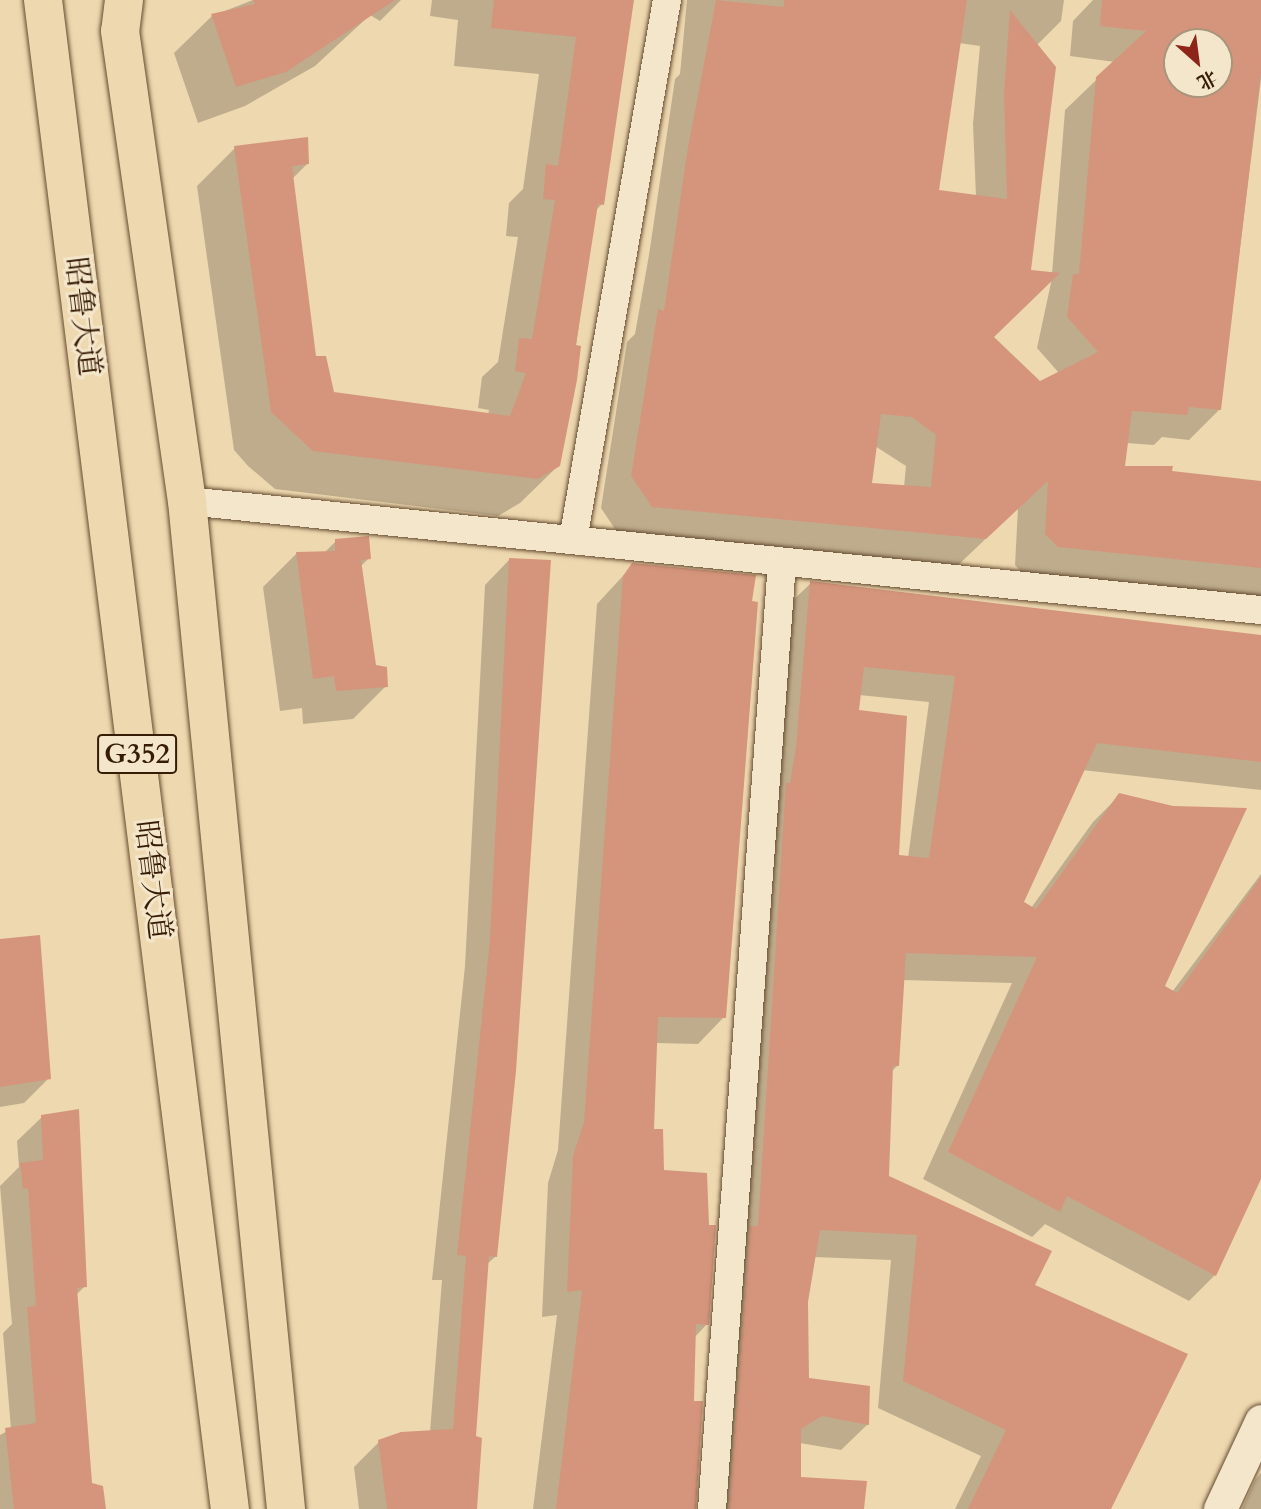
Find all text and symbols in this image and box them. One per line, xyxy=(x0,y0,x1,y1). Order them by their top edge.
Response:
north arrow xyxy=(1163,28,1233,98)
text: 北 xyxy=(1192,64,1221,96)
street label: 昭鲁大道 xyxy=(57,255,107,379)
road number: G352 xyxy=(97,730,177,778)
street label: 昭鲁大道 xyxy=(127,818,177,942)

